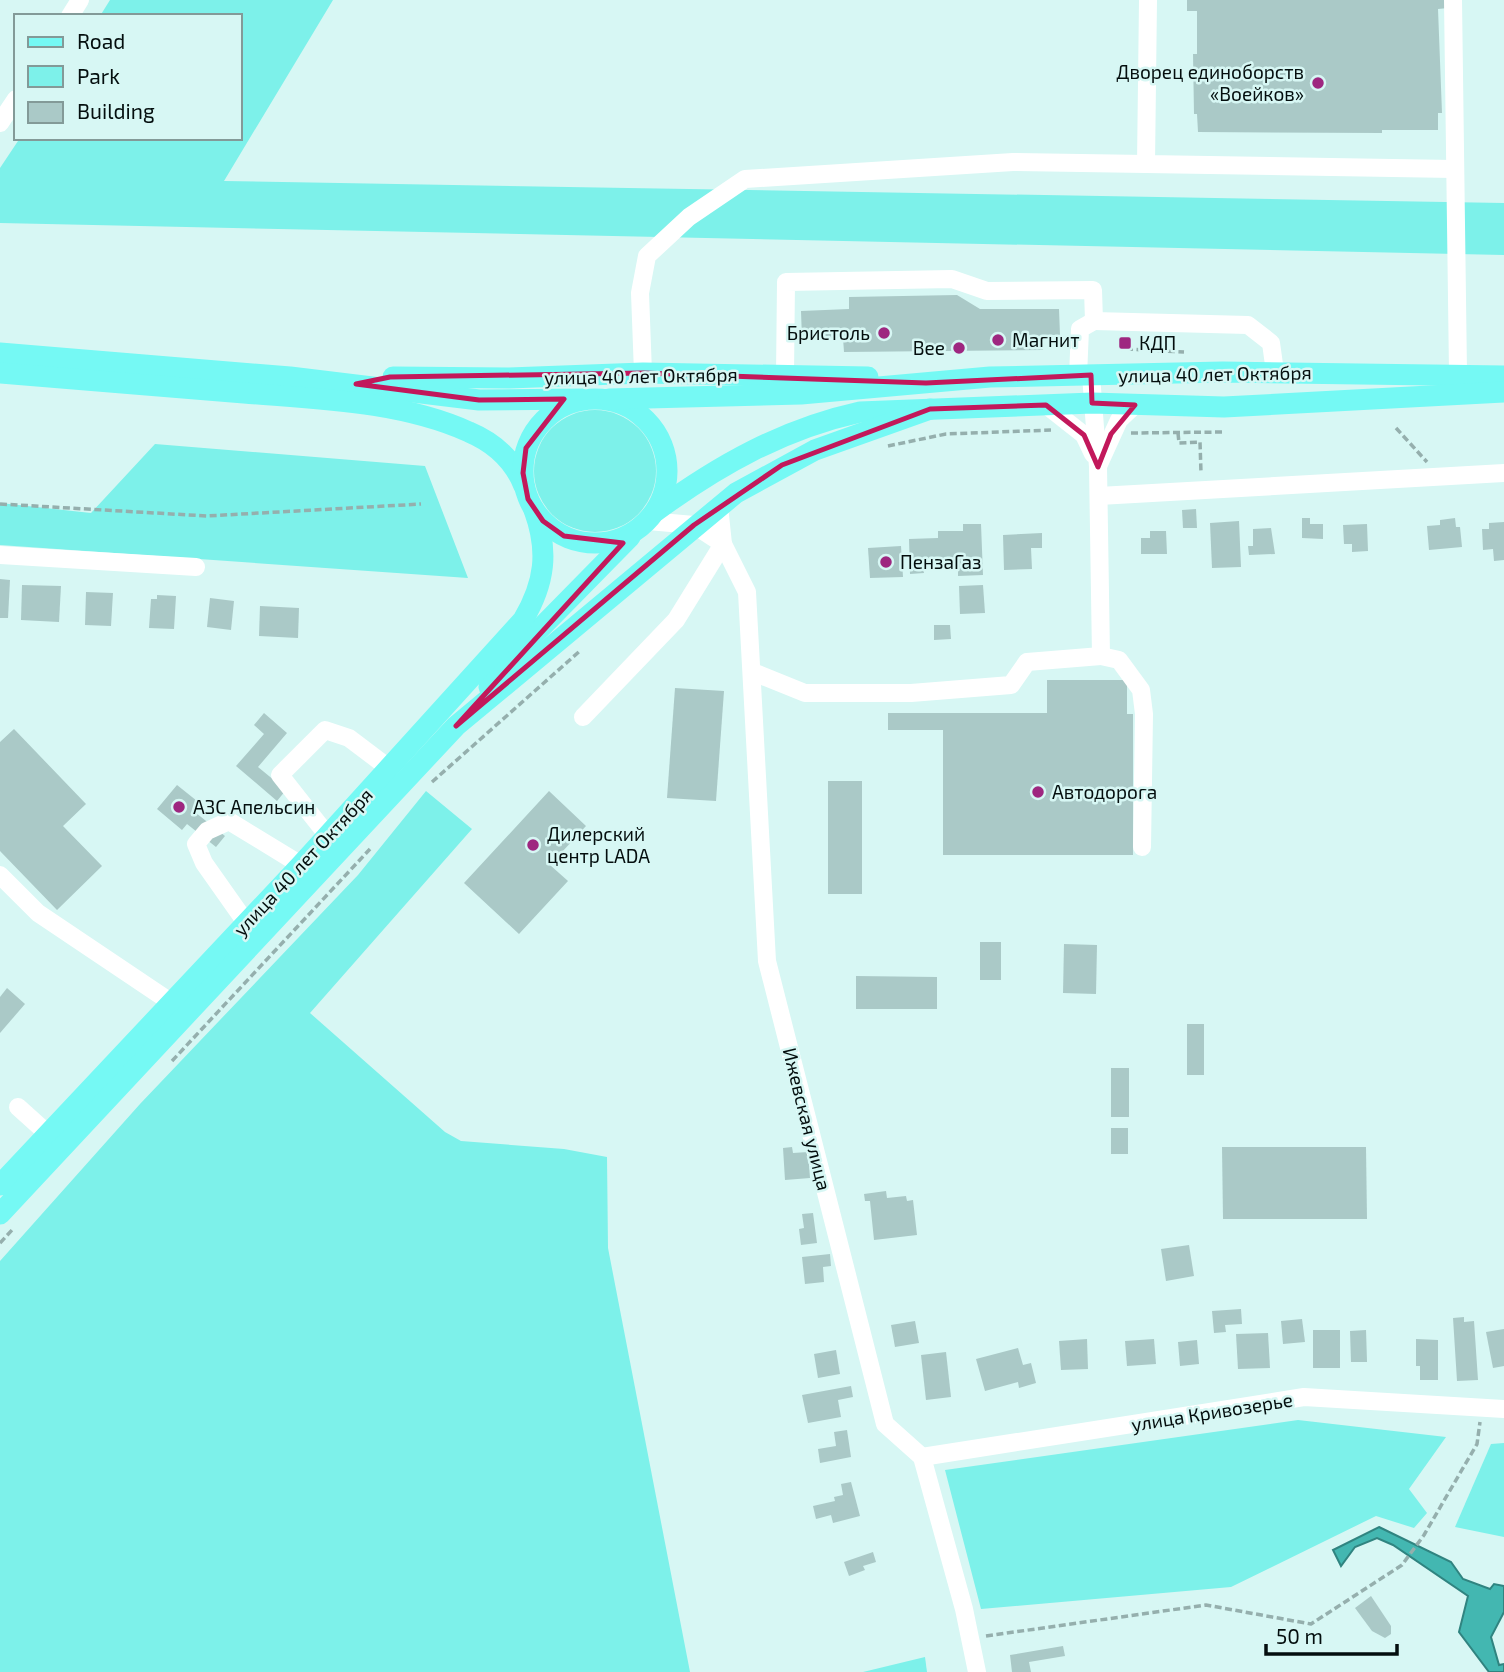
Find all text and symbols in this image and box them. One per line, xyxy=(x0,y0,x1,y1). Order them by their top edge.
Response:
legend xyxy=(14,14,242,140)
text: Road xyxy=(77,28,125,53)
place label: Дворец единоборств «Воейков» xyxy=(1116,60,1304,105)
text: Park xyxy=(77,63,120,88)
marker: Дворец единоборств «Воейков» xyxy=(1310,75,1326,91)
text: Building xyxy=(77,98,155,123)
place label: Бристоль xyxy=(787,321,870,344)
marker: Бристоль xyxy=(876,325,892,341)
place label: Магнит xyxy=(1012,328,1079,351)
place label: КДП xyxy=(1139,331,1176,354)
marker: Магнит xyxy=(990,332,1006,348)
marker: КДП xyxy=(1117,335,1133,351)
place label: Bee xyxy=(913,336,945,359)
marker: Bee xyxy=(951,340,967,356)
street label: улица 40 лет Октября xyxy=(1118,360,1312,388)
street label: улица 40 лет Октября xyxy=(544,362,738,390)
place label: ПензаГаз xyxy=(900,550,982,573)
marker: ПензаГаз xyxy=(878,554,894,570)
place label: Автодорога xyxy=(1052,780,1157,803)
street label: улица 40 лет Октября xyxy=(228,783,378,941)
marker: Автодорога xyxy=(1030,784,1046,800)
place label: АЗС Апельсин xyxy=(193,795,315,818)
marker: АЗС Апельсин xyxy=(171,799,187,815)
place label: Дилерский центр LADA xyxy=(547,822,650,867)
marker: Дилерский центр LADA xyxy=(525,837,541,853)
street label: Ижевская улица xyxy=(778,1045,836,1193)
street label: улица Кривозерье xyxy=(1130,1387,1294,1437)
scale bar xyxy=(1266,1612,1397,1656)
text: 50 m xyxy=(1276,1623,1323,1648)

